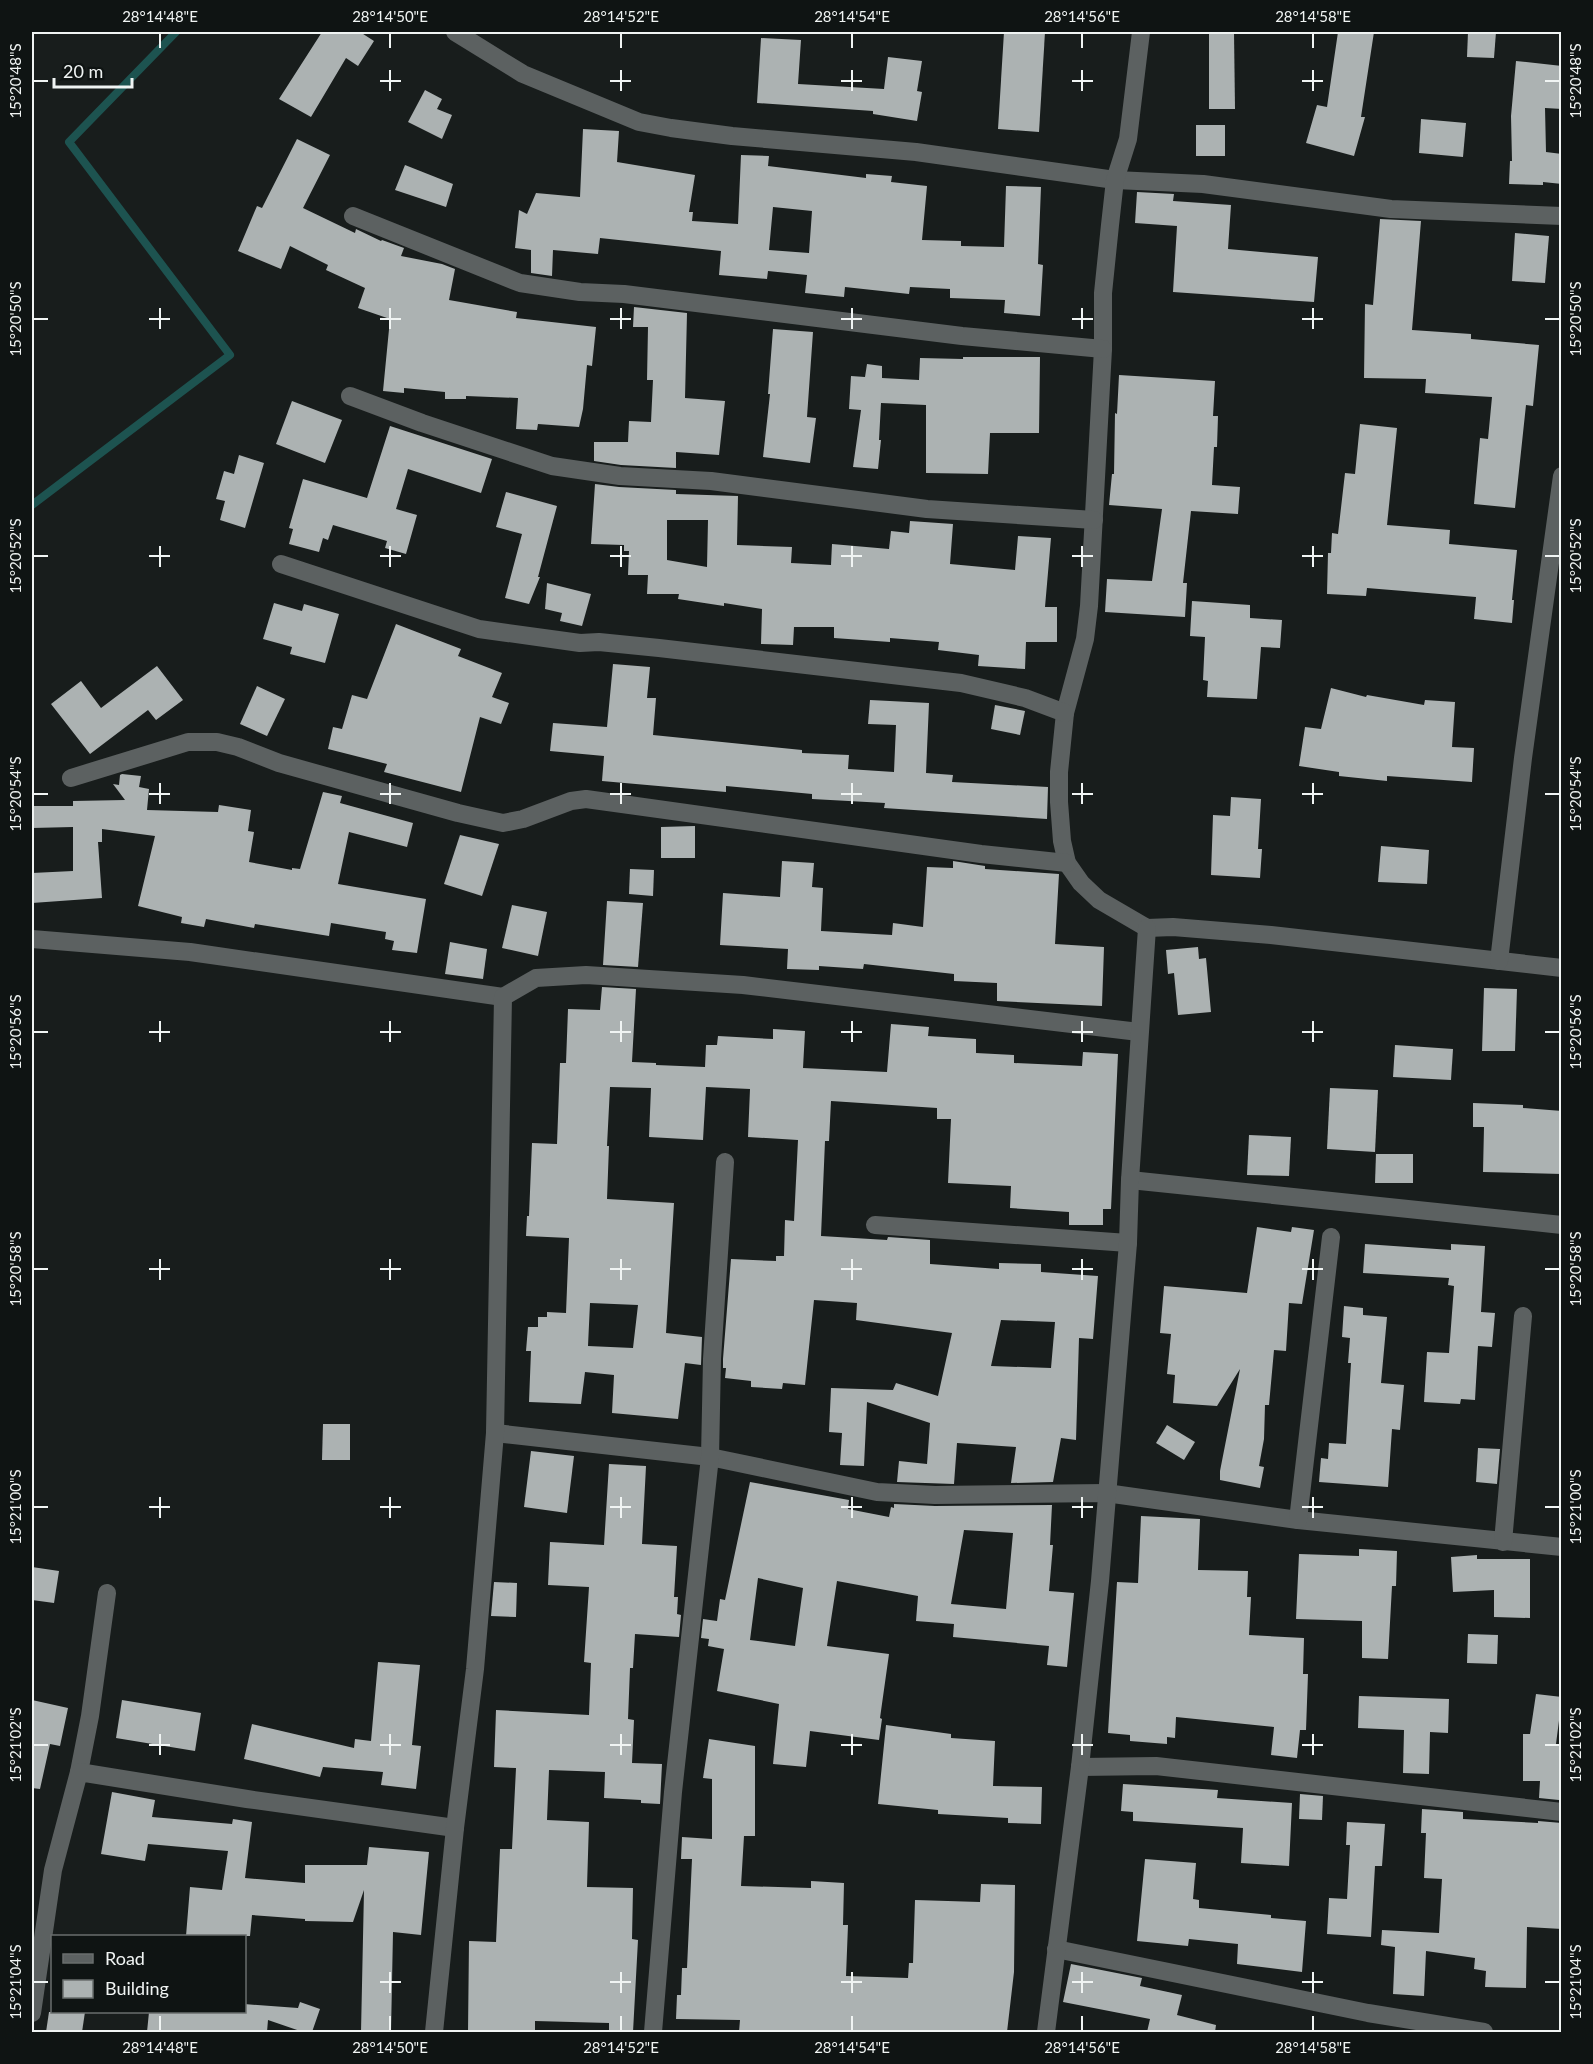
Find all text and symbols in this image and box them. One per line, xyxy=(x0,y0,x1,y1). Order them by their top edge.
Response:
text: 28°14'48"E xyxy=(122,7,198,25)
text: 28°14'50"E xyxy=(352,7,428,25)
text: 28°14'52"E xyxy=(583,7,659,25)
text: 28°14'54"E xyxy=(814,7,890,25)
text: 28°14'56"E xyxy=(1044,7,1120,25)
text: 28°14'58"E xyxy=(1275,7,1351,25)
text: 15°20'48"S xyxy=(6,43,24,119)
text: 15°20'48"S xyxy=(1566,43,1584,119)
scale bar xyxy=(54,51,132,89)
text: 20 m xyxy=(63,60,103,82)
text: 15°20'50"S xyxy=(6,281,24,357)
text: 15°20'50"S xyxy=(1566,281,1584,357)
text: 15°20'52"S xyxy=(6,518,24,594)
text: 15°20'52"S xyxy=(1566,518,1584,594)
text: 15°20'54"S xyxy=(6,756,24,832)
text: 15°20'54"S xyxy=(1566,756,1584,832)
text: 15°20'56"S xyxy=(6,994,24,1070)
text: 15°20'56"S xyxy=(1566,994,1584,1070)
text: 15°20'58"S xyxy=(6,1231,24,1307)
text: 15°20'58"S xyxy=(1566,1231,1584,1307)
text: 15°21'00"S xyxy=(6,1469,24,1545)
text: 15°21'00"S xyxy=(1566,1469,1584,1545)
text: 15°21'02"S xyxy=(6,1707,24,1783)
text: 15°21'02"S xyxy=(1566,1707,1584,1783)
legend xyxy=(51,1935,246,2013)
text: 15°21'04"S xyxy=(6,1944,24,2020)
text: 15°21'04"S xyxy=(1566,1944,1584,2020)
text: Road xyxy=(105,1947,145,1969)
text: Building xyxy=(105,1977,169,1999)
text: 28°14'48"E xyxy=(122,2038,198,2056)
text: 28°14'50"E xyxy=(352,2038,428,2056)
text: 28°14'52"E xyxy=(583,2038,659,2056)
text: 28°14'54"E xyxy=(814,2038,890,2056)
text: 28°14'56"E xyxy=(1044,2038,1120,2056)
text: 28°14'58"E xyxy=(1275,2038,1351,2056)

